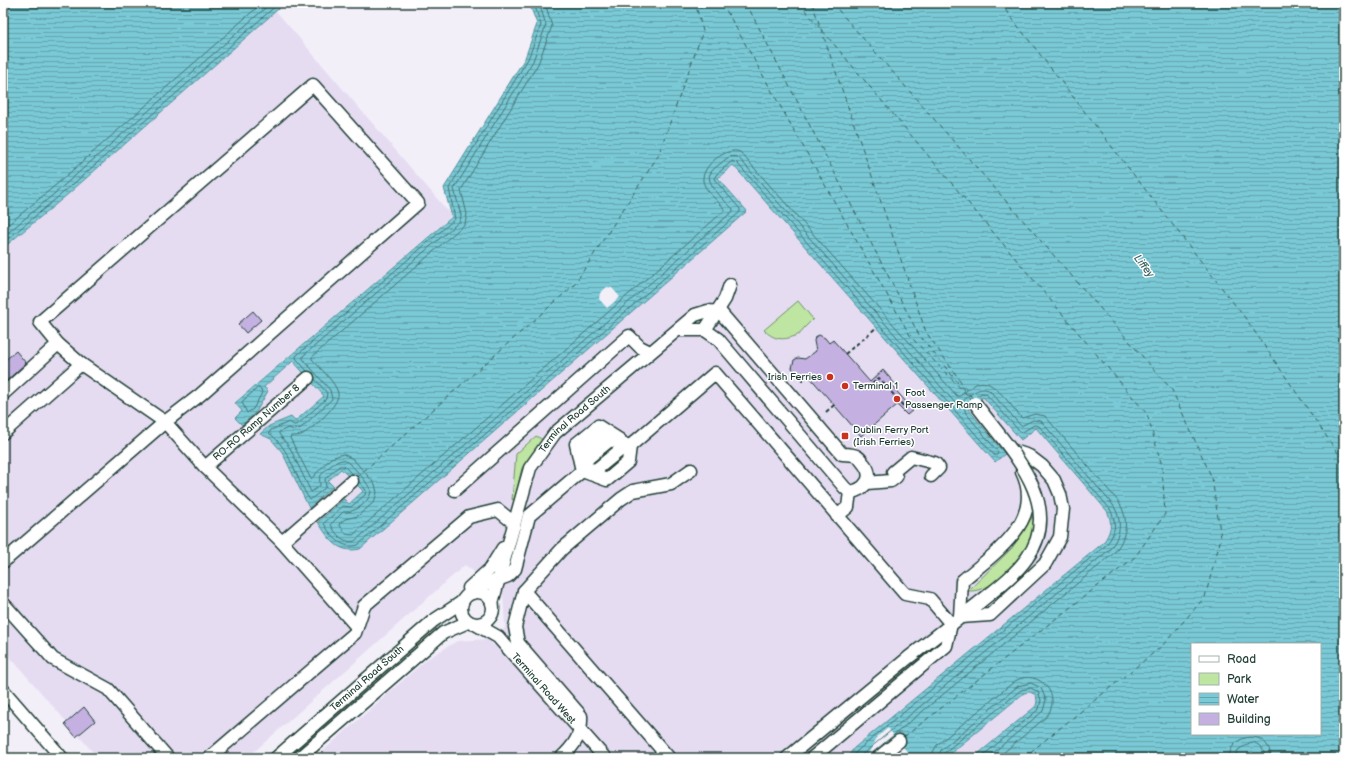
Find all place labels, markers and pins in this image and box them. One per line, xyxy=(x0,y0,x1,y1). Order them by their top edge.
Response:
place label: Irish Ferries xyxy=(768,371,822,383)
marker: Irish Ferries xyxy=(825,372,835,382)
place label: Terminal 1 xyxy=(853,380,898,392)
marker: Terminal 1 xyxy=(840,381,850,391)
place label: Foot Passenger Ramp xyxy=(905,387,983,411)
marker: Foot Passenger Ramp xyxy=(892,394,902,404)
place label: Dublin Ferry Port (Irish Ferries) xyxy=(853,424,929,448)
marker: Dublin Ferry Port (Irish Ferries) xyxy=(840,431,850,441)

